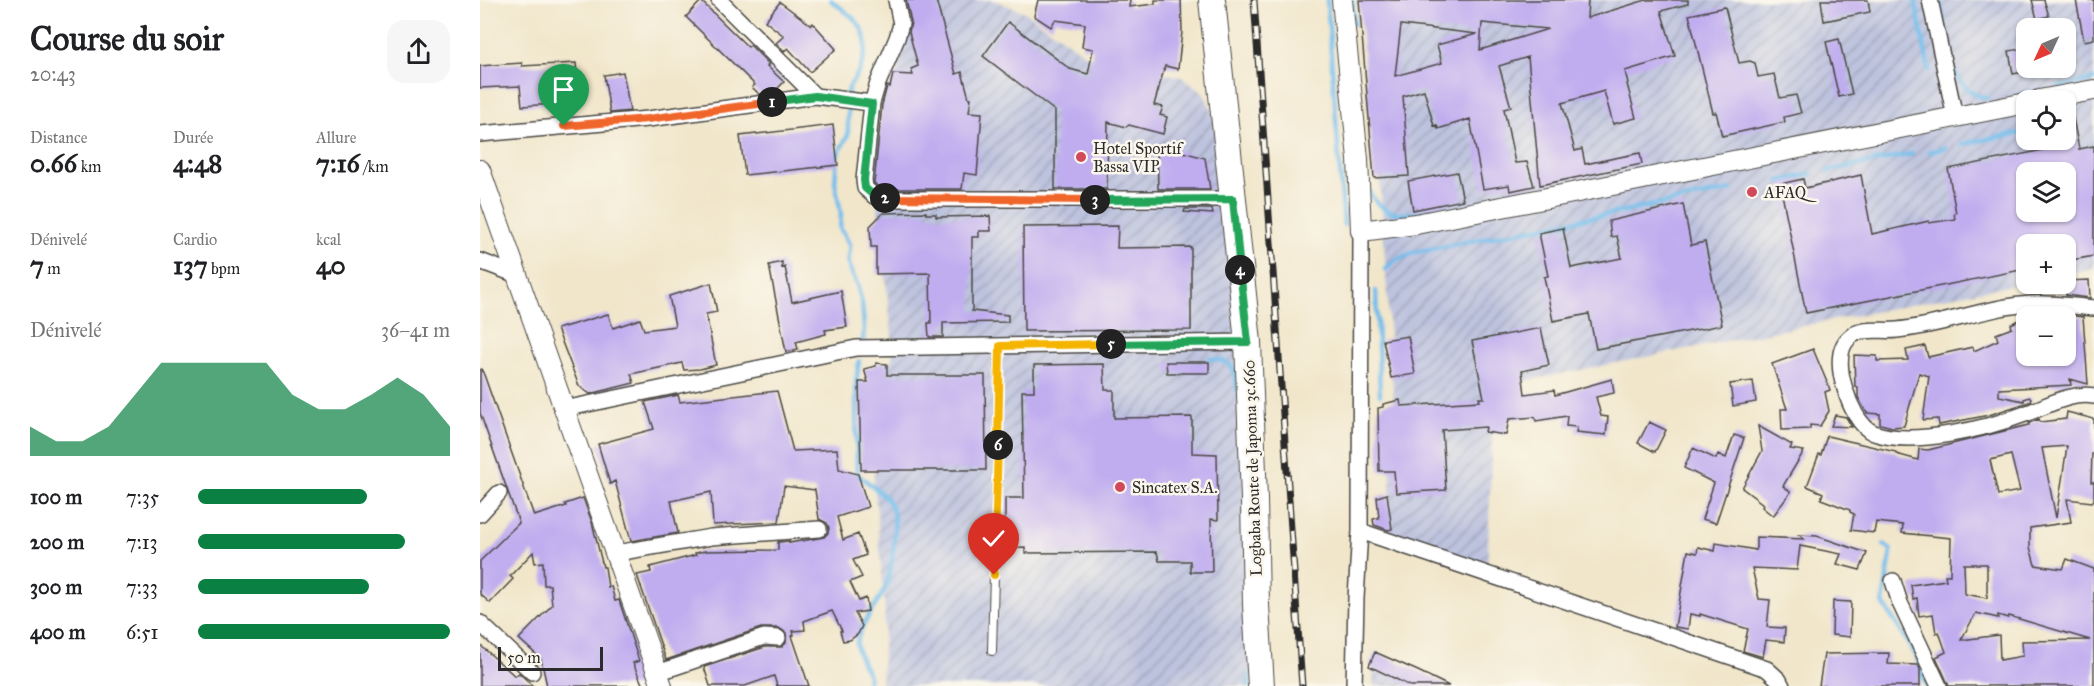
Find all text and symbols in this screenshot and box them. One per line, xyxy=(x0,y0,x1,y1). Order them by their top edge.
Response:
north arrow xyxy=(2016,18,2076,78)
map controls xyxy=(2016,18,2076,366)
text: Course du soir xyxy=(30,19,224,59)
button: share xyxy=(387,20,450,83)
text: 20:43 xyxy=(30,62,76,86)
pin xyxy=(538,64,589,126)
icon: arrive xyxy=(547,73,580,106)
pin: 1 xyxy=(757,87,787,117)
button: locate xyxy=(2016,90,2076,150)
text: 1 xyxy=(769,92,775,111)
text: Distance xyxy=(30,128,87,147)
text: Durée xyxy=(173,128,213,147)
text: Allure xyxy=(316,128,356,147)
place label: Hotel Sportif Bassa VIP xyxy=(1093,139,1184,176)
text: 0.66 xyxy=(30,147,77,179)
text: 4:48 xyxy=(173,147,222,179)
text: 7:16 xyxy=(316,147,360,179)
marker: Hotel Sportif Bassa VIP xyxy=(1074,150,1088,164)
text: km xyxy=(77,157,102,176)
text: /km xyxy=(360,157,389,176)
button: layers xyxy=(2016,162,2076,222)
pin: 2 xyxy=(870,183,900,213)
place label: AFAQ xyxy=(1763,183,1818,202)
pin: 3 xyxy=(1080,185,1110,215)
marker: AFAQ xyxy=(1745,185,1759,199)
text: 2 xyxy=(881,188,889,207)
text: 3 xyxy=(1092,190,1098,209)
text: Dénivelé xyxy=(30,230,87,249)
text: Cardio xyxy=(173,230,217,249)
text: kcal xyxy=(316,230,341,249)
button: + xyxy=(2016,234,2076,294)
text: 7 xyxy=(30,249,44,281)
text: 137 xyxy=(173,249,208,281)
text: 40 xyxy=(316,249,346,281)
pin: 4 xyxy=(1225,255,1255,285)
text: m xyxy=(44,259,61,278)
text: bpm xyxy=(208,259,240,278)
text: 4 xyxy=(1236,260,1244,279)
button: − xyxy=(2016,306,2076,366)
text: Dénivelé xyxy=(30,318,102,342)
text: 36–41 m xyxy=(381,318,450,342)
pin: 5 xyxy=(1096,329,1126,359)
text: 5 xyxy=(1107,334,1115,353)
street label: Logbaba Route de Japoma 3c.660 xyxy=(1239,359,1267,577)
pin: 6 xyxy=(983,430,1013,460)
text: 6 xyxy=(994,435,1002,454)
place label: Sincatex S.A. xyxy=(1132,478,1218,497)
marker: Sincatex S.A. xyxy=(1113,480,1127,494)
text: 100 m xyxy=(30,485,82,509)
text: 7:35 xyxy=(126,485,159,509)
pin xyxy=(968,513,1019,575)
icon: check xyxy=(977,522,1010,555)
text: 200 m xyxy=(30,530,84,554)
text: 7:13 xyxy=(126,530,158,554)
text: 300 m xyxy=(30,575,82,599)
text: 7:33 xyxy=(126,575,158,599)
text: 400 m xyxy=(30,620,86,644)
text: 6:51 xyxy=(126,620,159,644)
scale bar xyxy=(498,644,603,672)
text: 50 m xyxy=(507,648,541,667)

